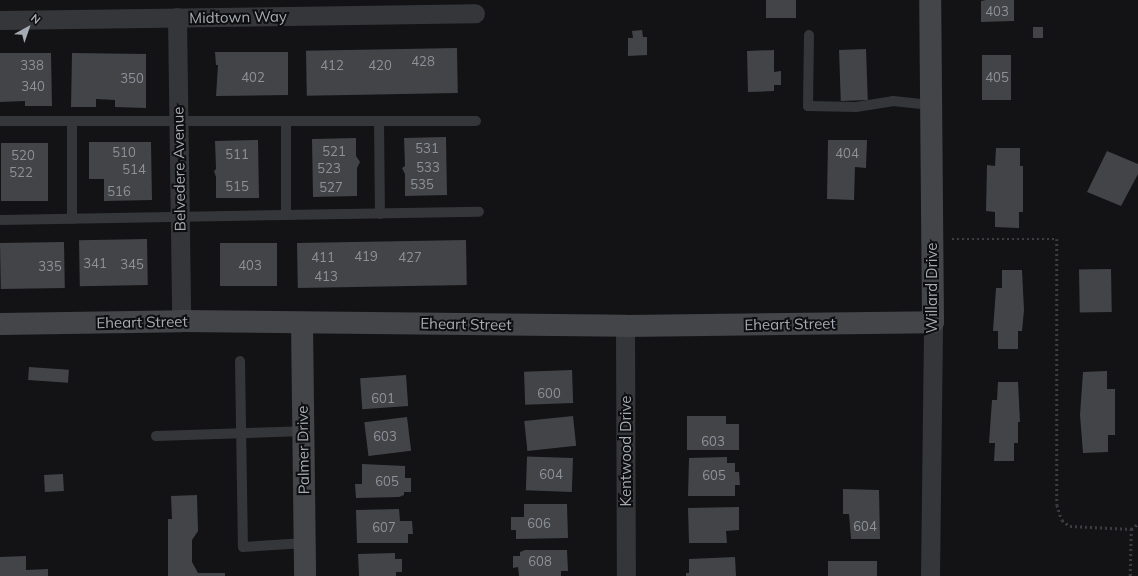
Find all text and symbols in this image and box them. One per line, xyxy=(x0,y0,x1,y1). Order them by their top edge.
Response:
house number: 403 xyxy=(985,3,1009,19)
street label: Midtown Way xyxy=(189,7,287,27)
north arrow xyxy=(8,8,48,48)
text: N xyxy=(28,11,43,27)
house number: 428 xyxy=(411,53,435,69)
house number: 338 xyxy=(20,57,44,73)
house number: 412 xyxy=(320,57,344,73)
house number: 420 xyxy=(368,57,392,73)
house number: 402 xyxy=(241,69,265,85)
house number: 405 xyxy=(985,69,1009,85)
house number: 350 xyxy=(120,70,144,86)
house number: 340 xyxy=(21,78,45,94)
street label: Belvedere Avenue xyxy=(169,106,189,232)
house number: 531 xyxy=(415,140,439,156)
house number: 521 xyxy=(322,143,346,159)
house number: 510 xyxy=(112,144,136,160)
house number: 404 xyxy=(835,145,859,161)
house number: 511 xyxy=(225,146,249,162)
house number: 520 xyxy=(11,147,35,163)
house number: 533 xyxy=(416,159,440,175)
house number: 523 xyxy=(317,160,341,176)
house number: 514 xyxy=(122,161,146,177)
house number: 522 xyxy=(9,164,33,180)
house number: 535 xyxy=(410,176,434,192)
house number: 515 xyxy=(225,178,249,194)
house number: 527 xyxy=(319,179,343,195)
house number: 516 xyxy=(107,183,131,199)
street label: Willard Drive xyxy=(923,243,941,333)
house number: 419 xyxy=(354,248,378,264)
house number: 411 xyxy=(311,249,335,265)
house number: 427 xyxy=(398,249,422,265)
house number: 341 xyxy=(83,255,107,271)
house number: 345 xyxy=(120,256,144,272)
house number: 403 xyxy=(238,257,262,273)
house number: 335 xyxy=(38,258,62,274)
house number: 413 xyxy=(314,268,338,284)
street label: Eheart Street xyxy=(96,312,188,332)
street label: Eheart Street xyxy=(420,314,512,334)
street label: Eheart Street xyxy=(744,314,836,334)
house number: 600 xyxy=(537,385,561,401)
house number: 601 xyxy=(371,390,395,406)
street label: Kentwood Drive xyxy=(617,396,635,506)
street label: Palmer Drive xyxy=(293,405,313,495)
house number: 603 xyxy=(373,428,397,444)
house number: 603 xyxy=(701,433,725,449)
house number: 604 xyxy=(539,466,563,482)
house number: 605 xyxy=(702,467,726,483)
house number: 605 xyxy=(375,473,399,489)
house number: 606 xyxy=(527,515,551,531)
house number: 604 xyxy=(853,518,877,534)
house number: 607 xyxy=(372,519,396,535)
house number: 608 xyxy=(528,553,552,569)

